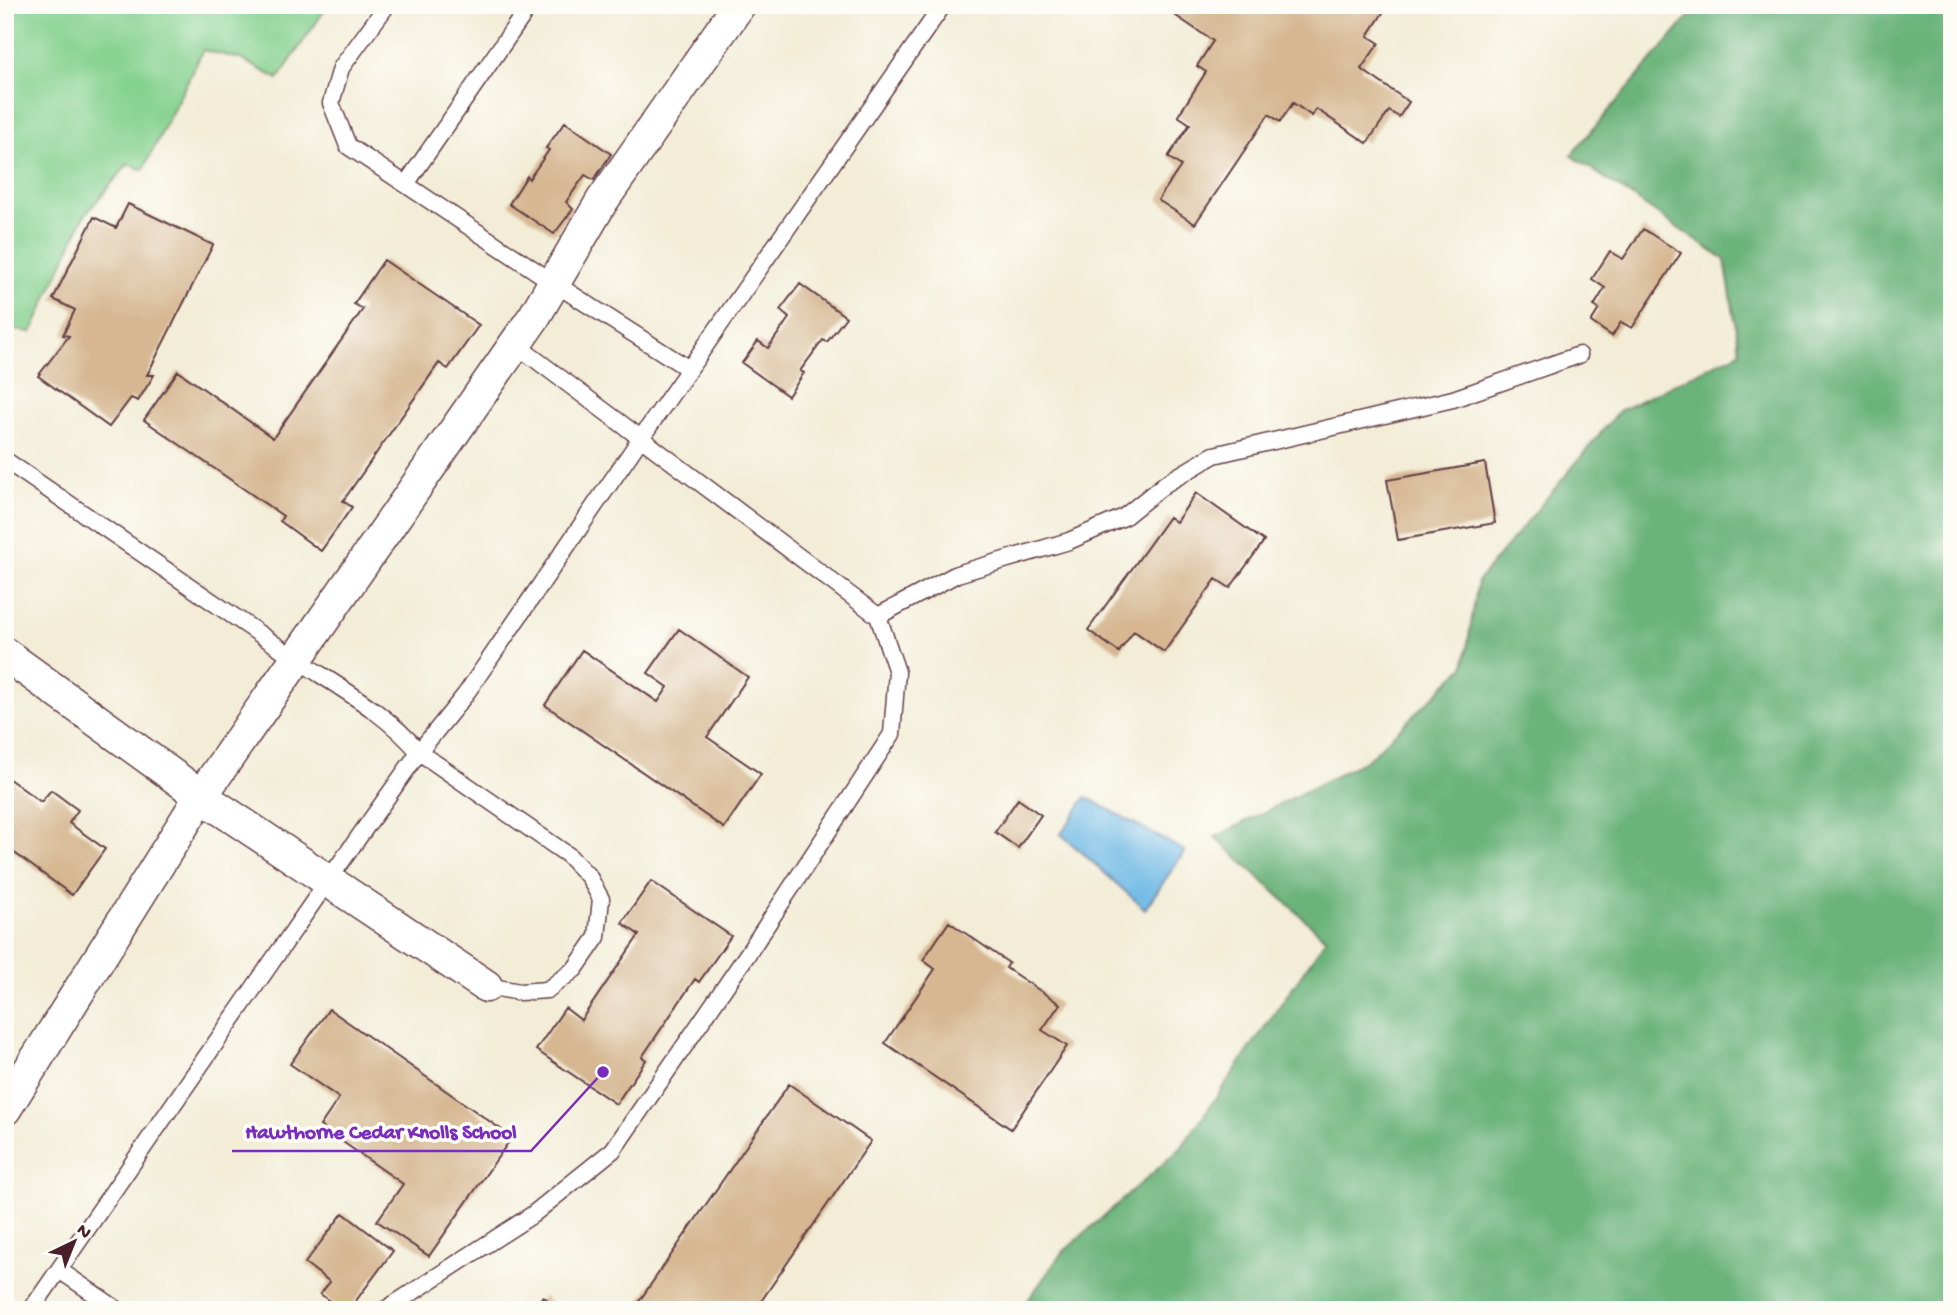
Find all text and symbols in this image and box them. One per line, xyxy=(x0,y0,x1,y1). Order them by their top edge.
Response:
callout: Hawthorne Cedar Knolls School xyxy=(232,1109,531,1151)
text: Hawthorne Cedar Knolls School xyxy=(245,1122,517,1147)
north arrow xyxy=(38,1206,108,1276)
text: N xyxy=(71,1219,96,1245)

